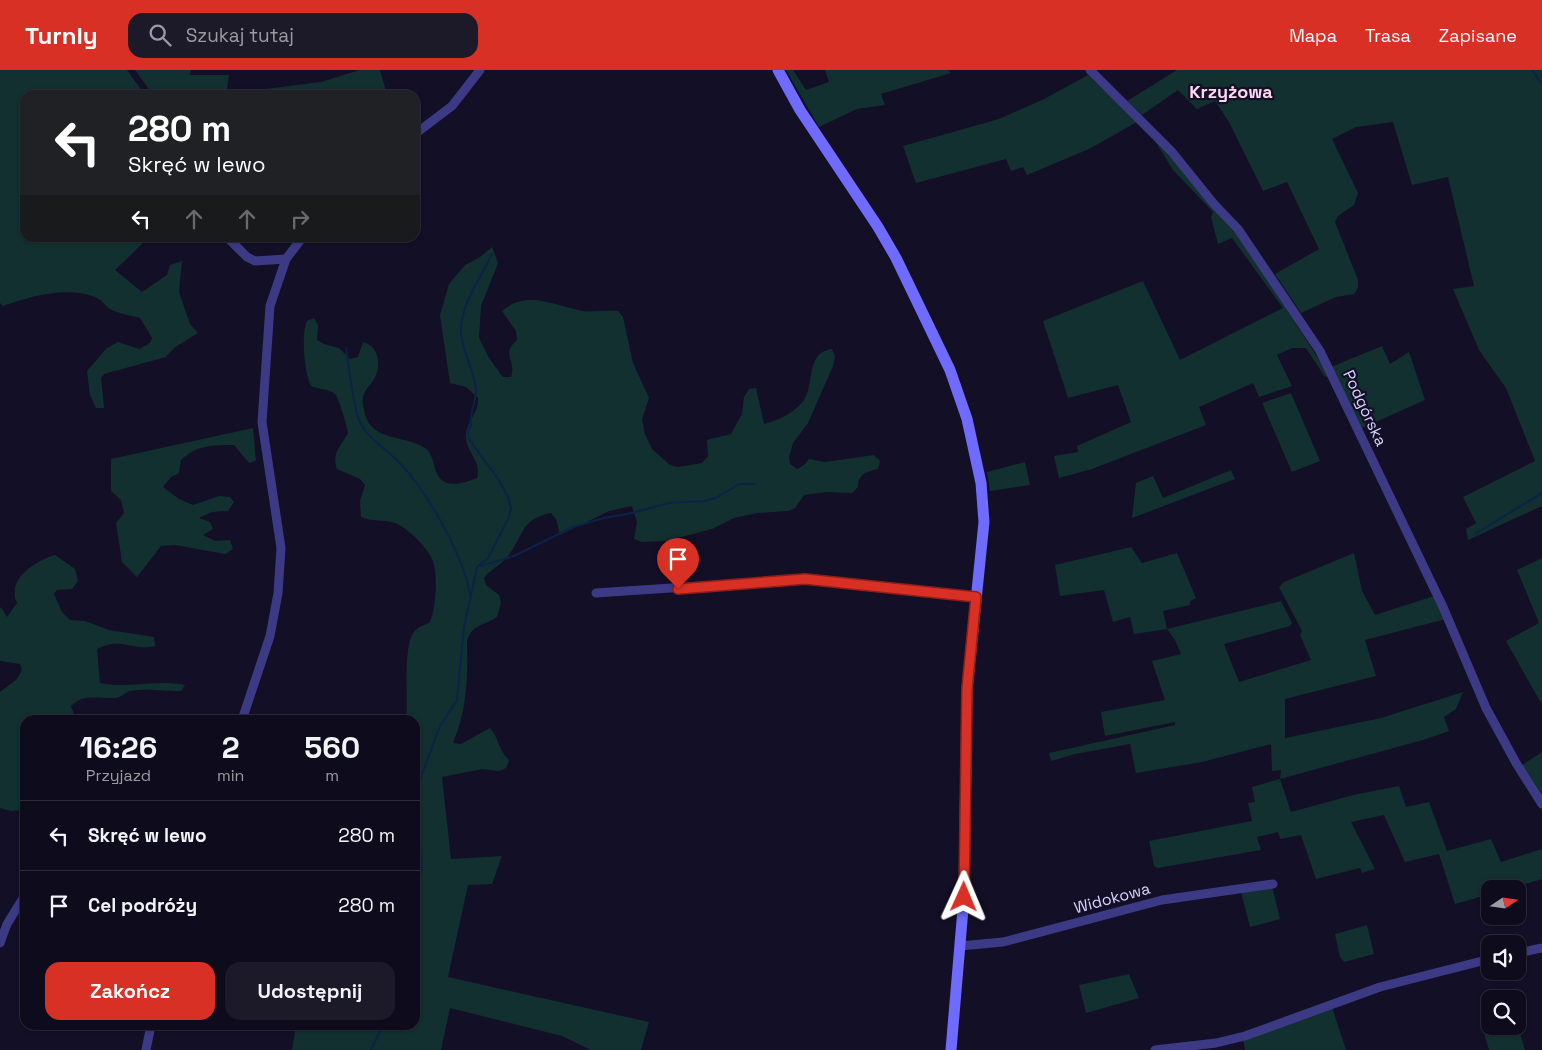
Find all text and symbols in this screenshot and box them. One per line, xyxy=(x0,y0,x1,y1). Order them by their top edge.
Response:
search box xyxy=(128,13,478,58)
text: Turnly xyxy=(25,20,98,51)
icon: search xyxy=(146,21,174,49)
text: Szukaj tutaj xyxy=(186,23,294,48)
text: Mapa xyxy=(1289,24,1337,47)
text: Trasa xyxy=(1365,24,1411,47)
text: Zapisane xyxy=(1439,24,1517,47)
district label: Krzyżowa xyxy=(1189,80,1273,103)
text: 280 m xyxy=(128,107,231,151)
icon: left xyxy=(45,110,110,175)
text: Skręć w lewo xyxy=(128,150,266,178)
icon: left xyxy=(127,205,155,233)
icon: ahead xyxy=(180,205,208,233)
icon: ahead xyxy=(233,205,261,233)
icon: right xyxy=(286,205,314,233)
street label: Podgórska xyxy=(1338,367,1392,449)
pin xyxy=(657,538,699,589)
icon: arrive xyxy=(664,545,692,573)
text: 16:26 xyxy=(80,728,157,767)
text: 2 xyxy=(222,728,240,767)
text: 560 xyxy=(304,728,360,767)
text: Przyjazd xyxy=(86,765,151,786)
text: min xyxy=(217,765,244,786)
text: m xyxy=(325,765,339,786)
icon: left xyxy=(45,822,73,850)
text: Skręć w lewo xyxy=(88,823,207,848)
text: 280 m xyxy=(338,823,395,848)
position arrow xyxy=(937,870,989,922)
street label: Widokowa xyxy=(1072,878,1152,918)
north arrow xyxy=(1481,880,1526,925)
map controls xyxy=(1481,880,1526,1035)
icon: arrive xyxy=(45,892,73,920)
text: Cel podróży xyxy=(88,893,197,918)
text: 280 m xyxy=(338,893,395,918)
button: sound xyxy=(1481,935,1526,980)
button: Zakończ xyxy=(45,962,215,1020)
button: Udostępnij xyxy=(225,962,395,1020)
button: search xyxy=(1481,990,1526,1035)

